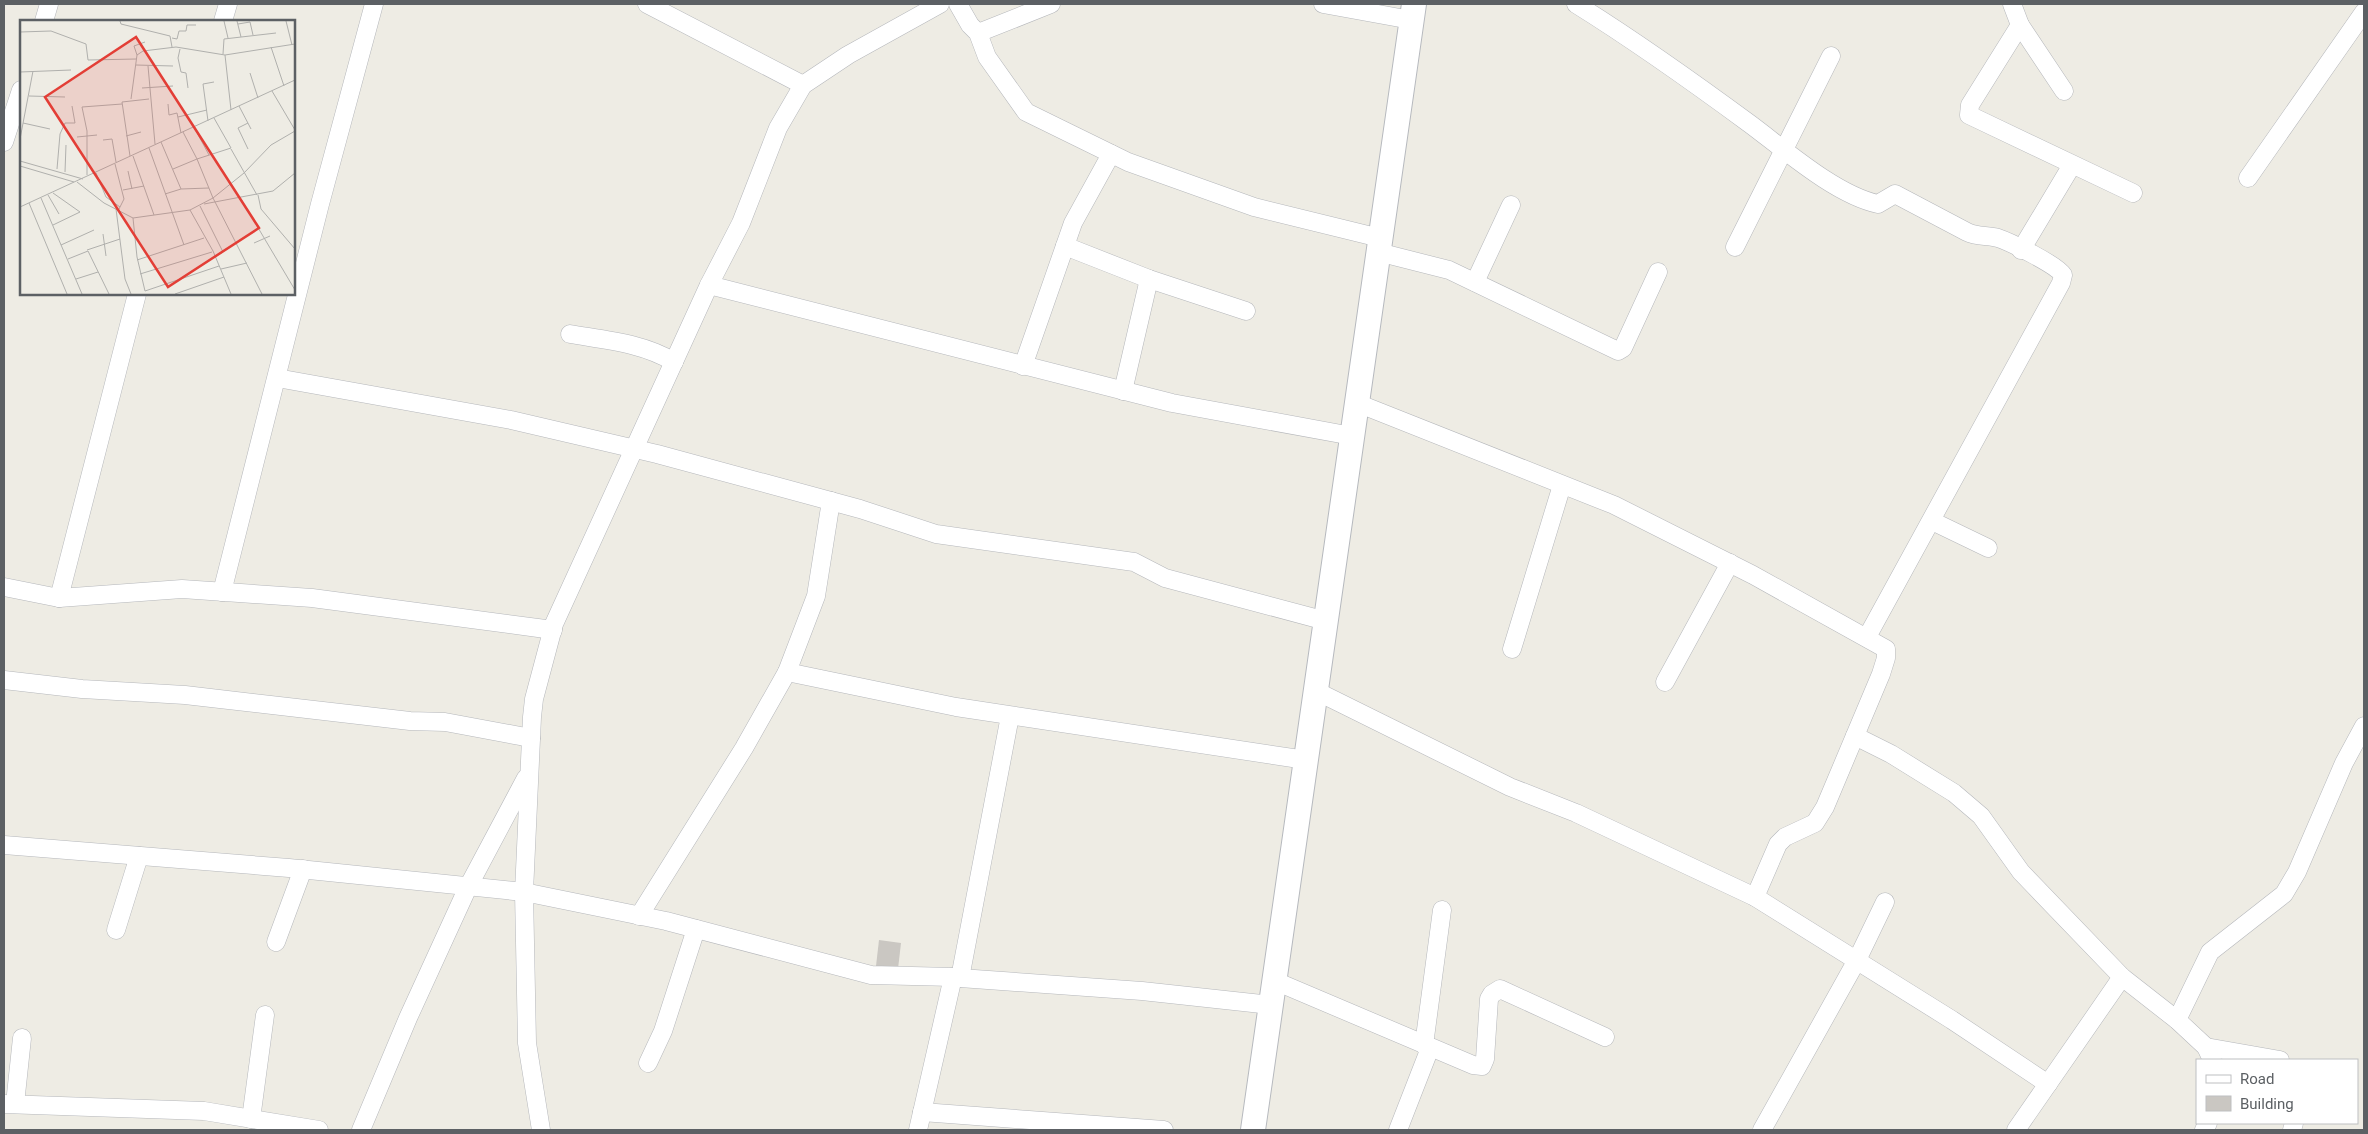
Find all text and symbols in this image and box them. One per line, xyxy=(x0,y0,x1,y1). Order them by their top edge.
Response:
inset map xyxy=(20,20,295,295)
legend xyxy=(2196,1059,2358,1124)
text: Road xyxy=(2240,1070,2274,1088)
text: Building xyxy=(2240,1095,2294,1113)

